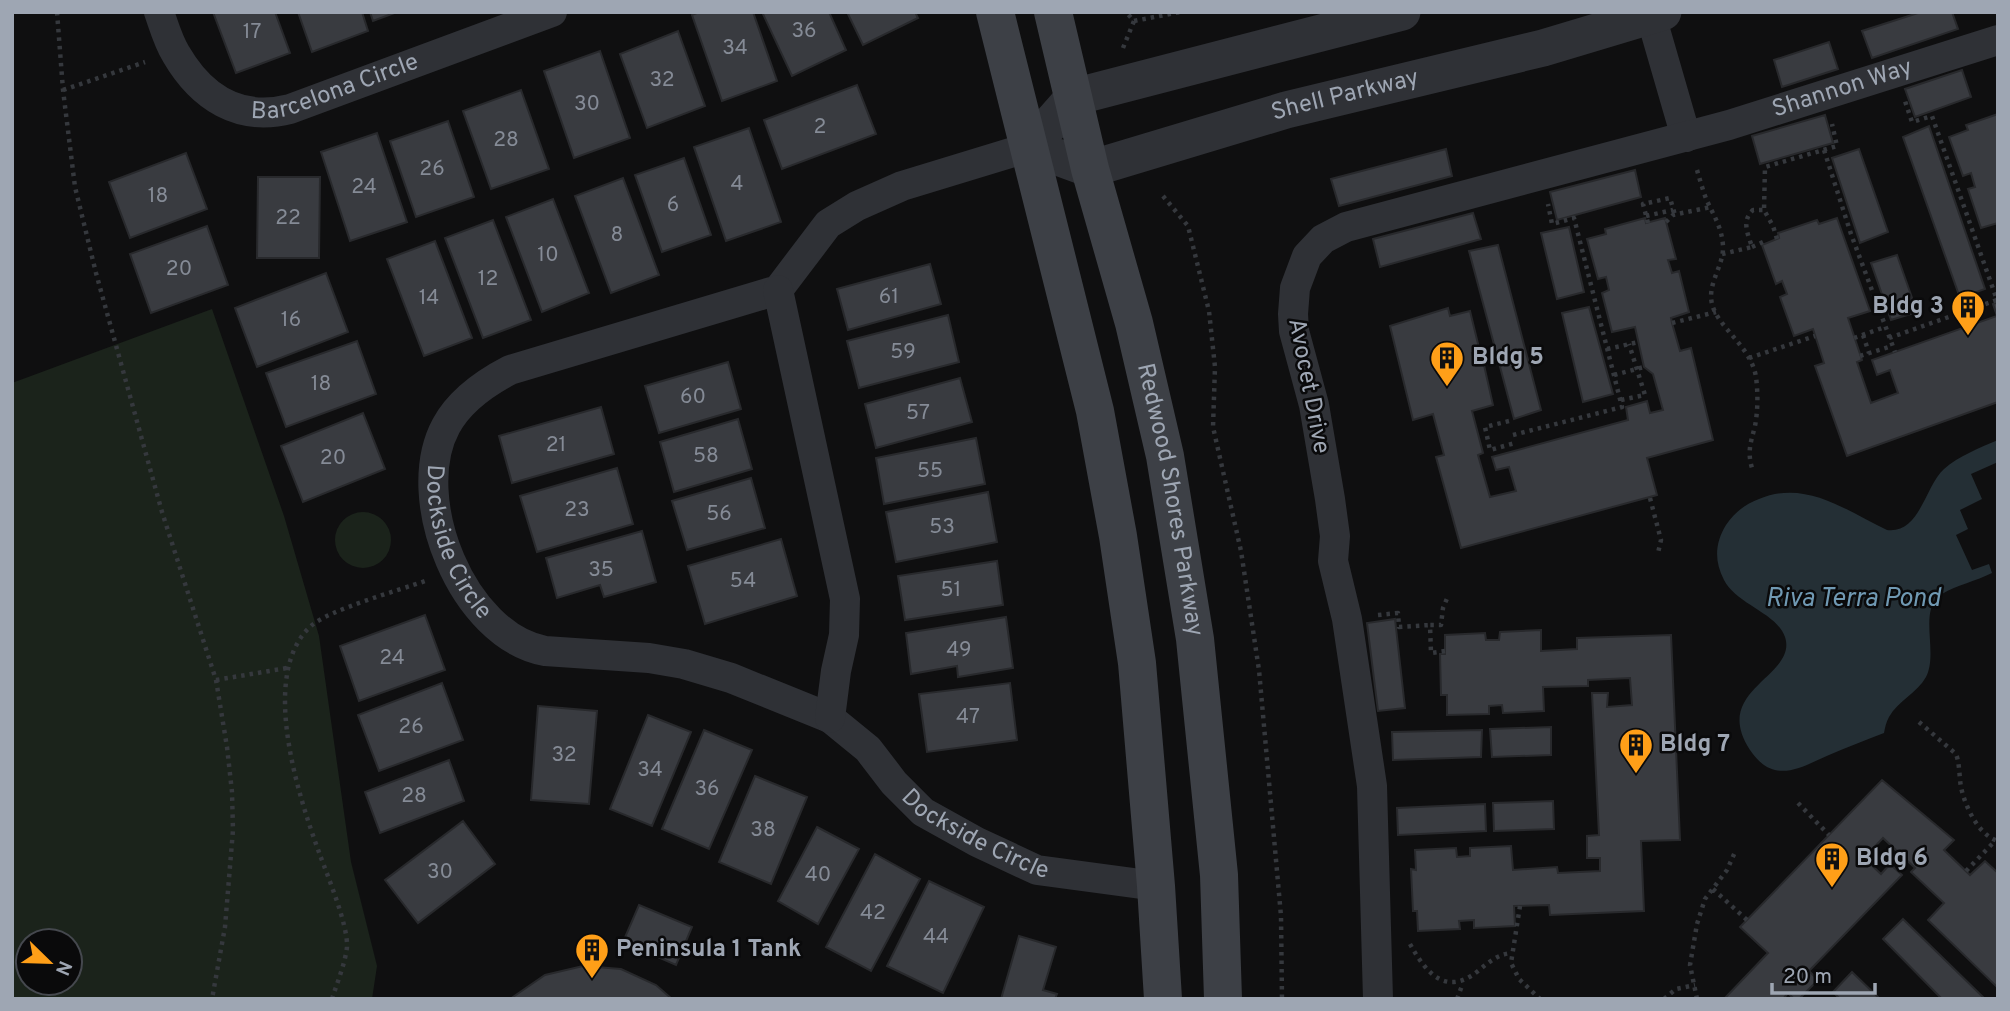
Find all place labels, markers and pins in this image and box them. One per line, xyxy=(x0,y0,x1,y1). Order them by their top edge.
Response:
building icon: Bldg 3 xyxy=(1949,288,1987,337)
place label: Bldg 3 xyxy=(1872,292,1944,322)
building icon: Bldg 5 xyxy=(1428,339,1466,388)
place label: Bldg 5 xyxy=(1472,343,1544,373)
building icon: Bldg 7 xyxy=(1617,726,1655,775)
place label: Bldg 7 xyxy=(1660,730,1730,760)
building icon: Bldg 6 xyxy=(1813,840,1851,889)
place label: Bldg 6 xyxy=(1856,844,1928,874)
building icon: Peninsula 1 Tank xyxy=(573,931,611,980)
place label: Peninsula 1 Tank xyxy=(616,935,802,965)

